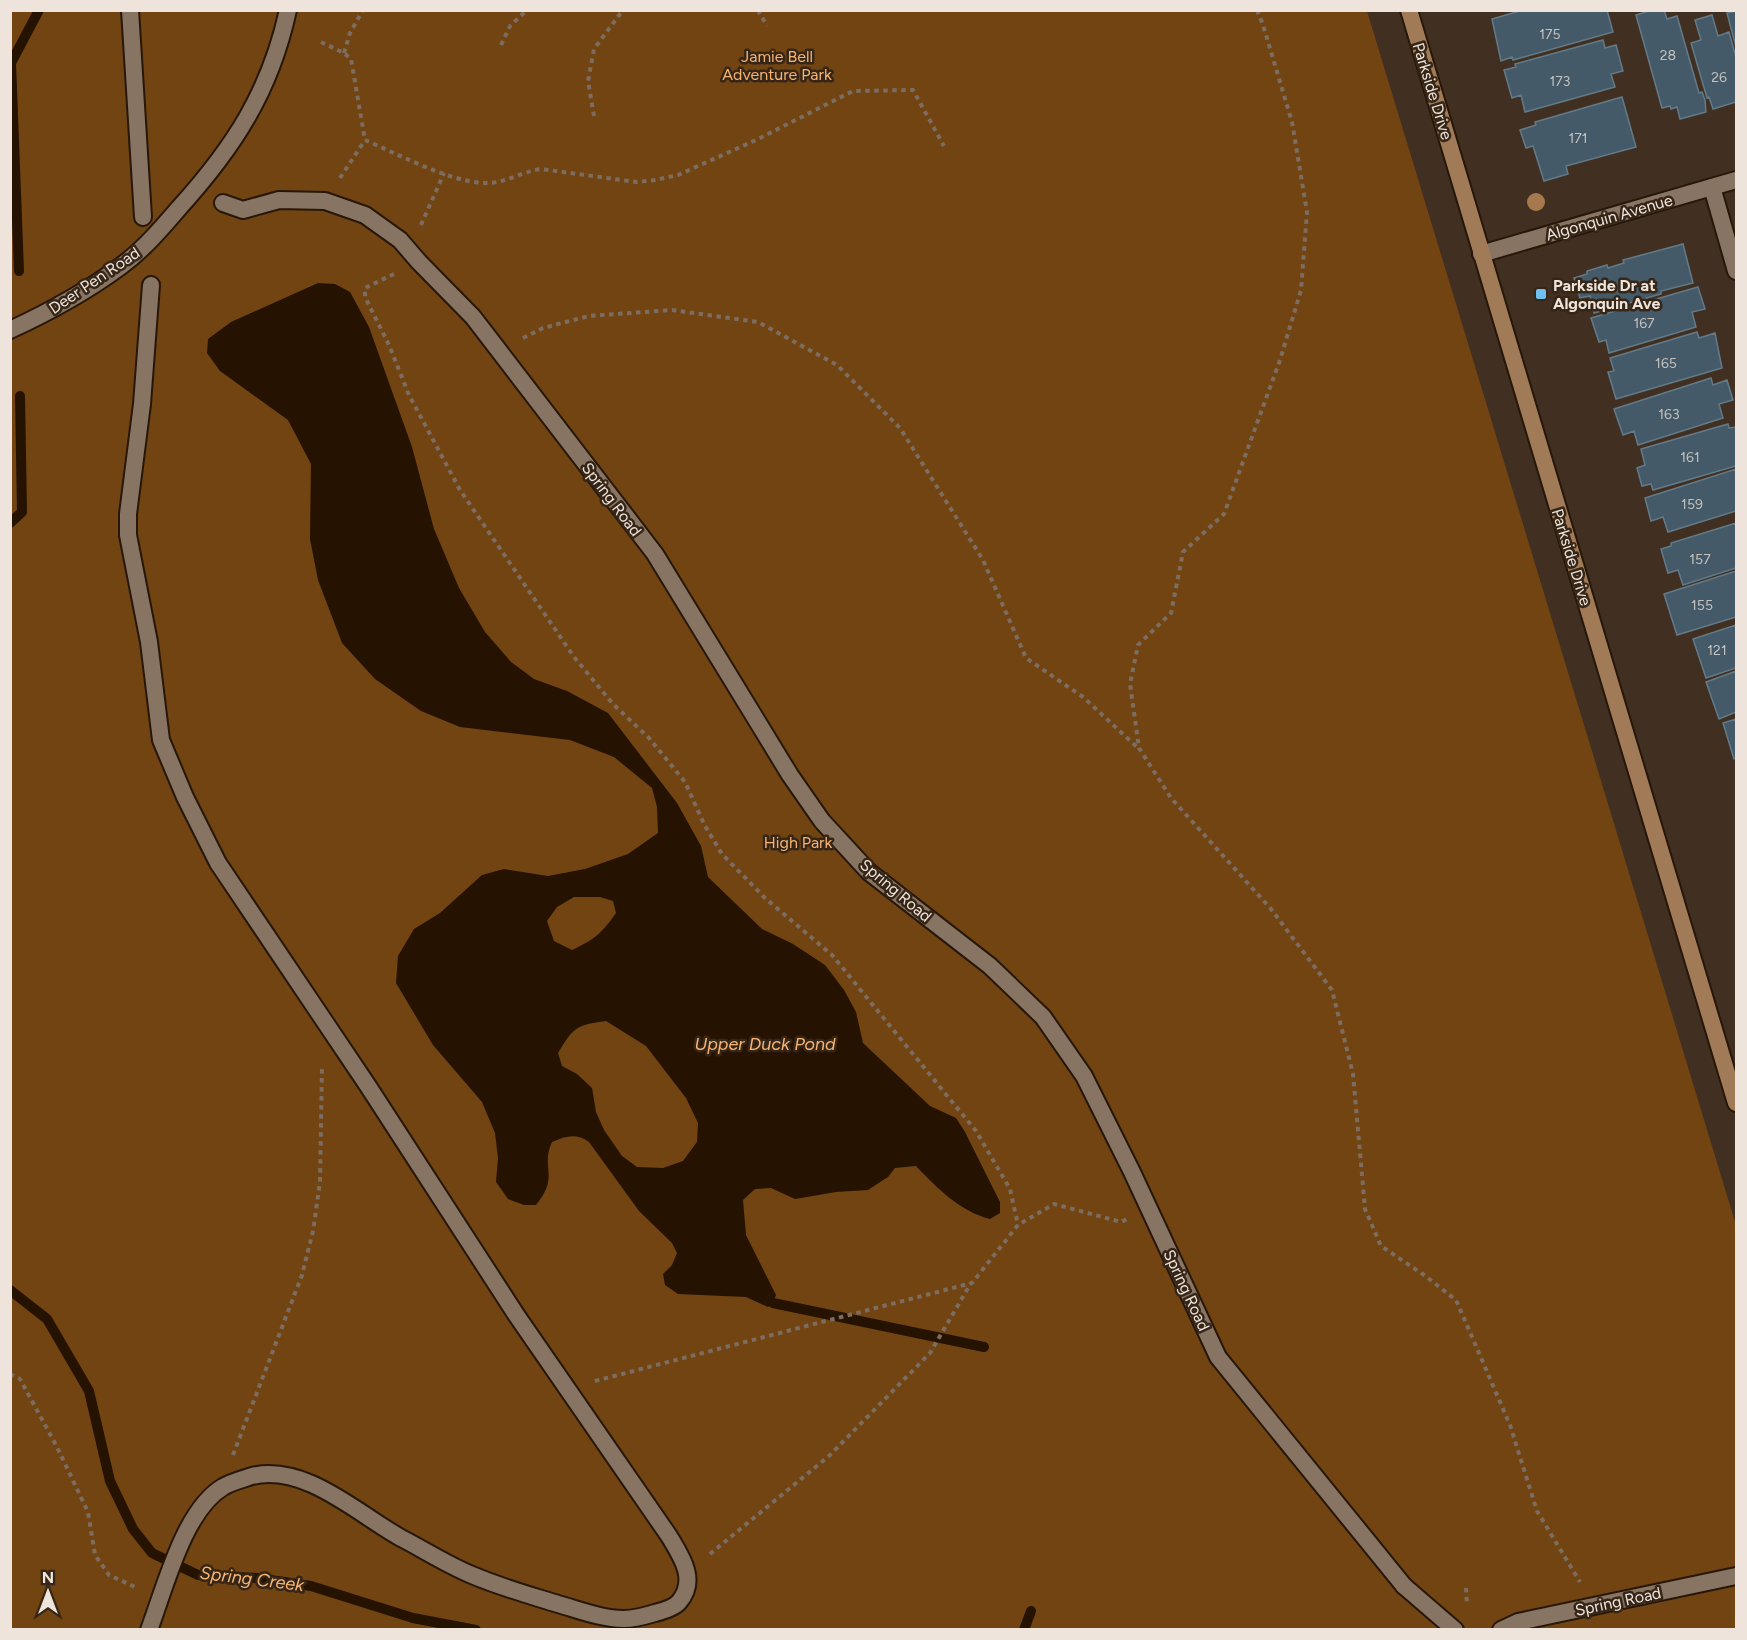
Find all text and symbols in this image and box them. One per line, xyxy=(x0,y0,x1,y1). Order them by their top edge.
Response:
house number: 175 xyxy=(1539,26,1561,43)
street label: Parkside Drive xyxy=(1409,40,1456,142)
park label: Jamie Bell Adventure Park xyxy=(722,47,832,84)
house number: 28 xyxy=(1660,47,1676,64)
house number: 26 xyxy=(1711,69,1727,86)
house number: 173 xyxy=(1550,73,1570,90)
house number: 171 xyxy=(1568,130,1588,147)
street label: Algonquin Avenue xyxy=(1544,190,1675,245)
street label: Deer Pen Road xyxy=(45,243,143,318)
place label: Parkside Dr at Algonquin Ave xyxy=(1553,276,1660,313)
marker: Parkside Dr at Algonquin Ave xyxy=(1534,287,1548,301)
house number: 167 xyxy=(1633,315,1655,332)
house number: 165 xyxy=(1655,355,1677,372)
house number: 163 xyxy=(1658,406,1680,423)
house number: 161 xyxy=(1680,449,1700,466)
street label: Spring Road xyxy=(578,459,646,540)
house number: 159 xyxy=(1681,496,1703,513)
street label: Parkside Drive xyxy=(1548,506,1595,608)
house number: 157 xyxy=(1689,551,1711,568)
house number: 155 xyxy=(1691,597,1713,614)
house number: 121 xyxy=(1707,642,1727,659)
park label: High Park xyxy=(764,833,832,852)
street label: Spring Road xyxy=(856,855,935,926)
water label: Upper Duck Pond xyxy=(694,1033,836,1055)
street label: Spring Road xyxy=(1159,1247,1214,1334)
north arrow xyxy=(18,1562,78,1622)
water label: Spring Creek xyxy=(199,1562,307,1596)
text: N xyxy=(42,1568,54,1587)
street label: Spring Road xyxy=(1573,1583,1663,1620)

